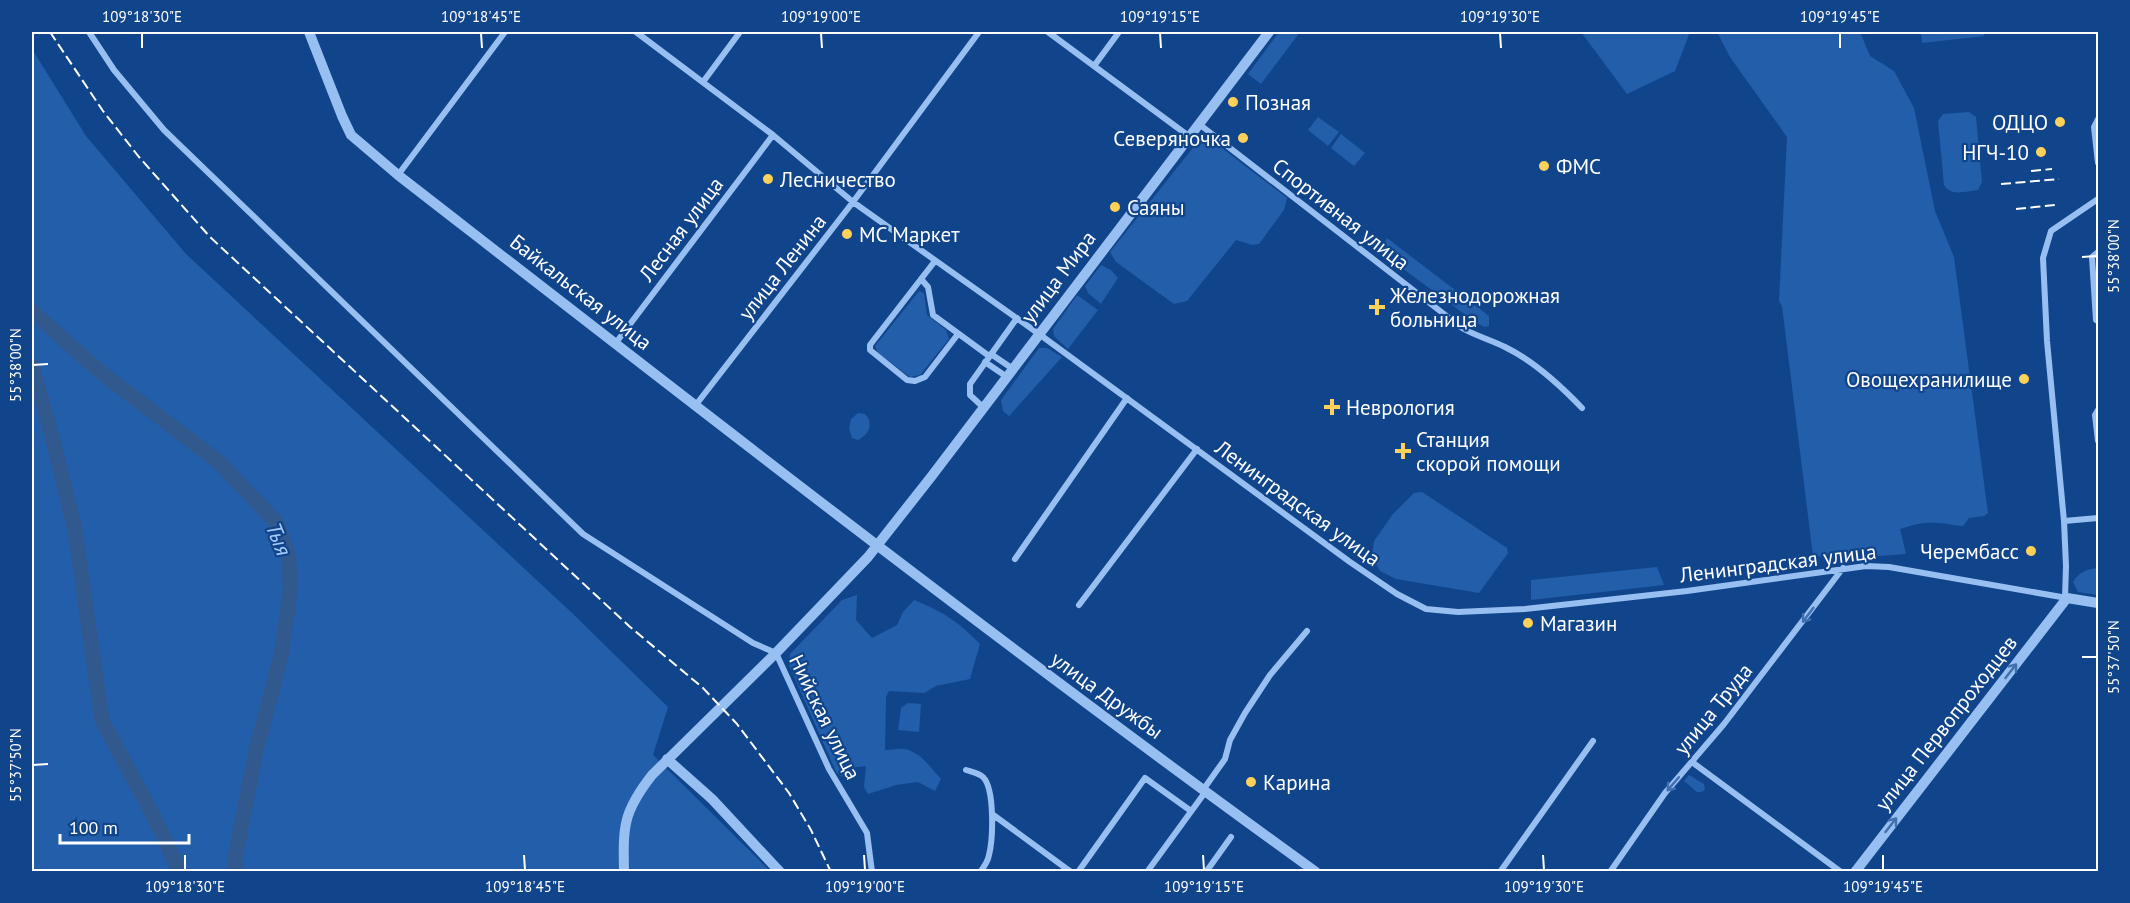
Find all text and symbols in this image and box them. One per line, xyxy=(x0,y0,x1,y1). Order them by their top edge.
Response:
text: 109°18'30"E xyxy=(102,7,182,26)
text: 109°18'45"E xyxy=(441,7,521,26)
text: 109°19'00"E xyxy=(781,7,861,26)
text: 109°19'15"E xyxy=(1120,7,1200,26)
text: 109°19'30"E xyxy=(1460,7,1540,26)
text: 109°19'45"E xyxy=(1800,7,1880,26)
place label: Позная xyxy=(1245,89,1311,116)
marker: Позная xyxy=(1226,95,1240,109)
place label: ОДЦО xyxy=(1992,109,2048,136)
marker: ОДЦО xyxy=(2053,115,2067,129)
place label: Северяночка xyxy=(1113,125,1231,152)
marker: Северяночка xyxy=(1236,131,1250,145)
place label: НГЧ-10 xyxy=(1962,139,2029,166)
marker: НГЧ-10 xyxy=(2034,145,2048,159)
street label: Спортивная улица xyxy=(1267,152,1415,276)
place label: ФМС xyxy=(1556,153,1601,180)
marker: ФМС xyxy=(1537,159,1551,173)
place label: Лесничество xyxy=(779,166,896,193)
street label: Лесная улица xyxy=(632,171,729,287)
marker: Лесничество xyxy=(761,172,775,186)
place label: Саяны xyxy=(1127,194,1185,221)
marker: Саяны xyxy=(1108,200,1122,214)
street label: улица Ленина xyxy=(732,209,832,325)
text: 55°38'00"N xyxy=(2104,219,2123,293)
place label: МС Маркет xyxy=(859,221,960,248)
street label: улица Мира xyxy=(1014,225,1102,329)
marker: МС Маркет xyxy=(840,227,854,241)
street label: Байкальская улица xyxy=(505,228,657,356)
place label: Железнодорожная больница xyxy=(1389,282,1560,333)
marker: Железнодорожная больница xyxy=(1368,298,1386,316)
text: 55°38'00"N xyxy=(6,328,25,402)
place label: Овощехранилище xyxy=(1846,366,2012,393)
marker: Овощехранилище xyxy=(2017,372,2031,386)
place label: Неврология xyxy=(1346,394,1455,421)
marker: Неврология xyxy=(1323,398,1341,416)
place label: Станция скорой помощи xyxy=(1416,426,1561,477)
street label: Ленинградская улица xyxy=(1209,433,1386,572)
marker: Станция скорой помощи xyxy=(1394,442,1412,460)
water label: Тыя xyxy=(260,518,298,560)
street label: Ленинградская улица xyxy=(1677,538,1878,589)
place label: Черембасс xyxy=(1920,538,2019,565)
marker: Черембасс xyxy=(2024,544,2038,558)
one-way arrow xyxy=(1801,606,1814,622)
place label: Магазин xyxy=(1540,610,1617,637)
marker: Магазин xyxy=(1521,616,1535,630)
text: 55°37'50"N xyxy=(2104,620,2123,694)
street label: улица Первопроходцев xyxy=(1869,630,2023,816)
street label: улица Дружбы xyxy=(1046,645,1168,745)
street label: Нийская улица xyxy=(783,650,867,784)
street label: улица Труда xyxy=(1668,658,1758,760)
one-way arrow xyxy=(2004,664,2017,680)
text: 55°37'50"N xyxy=(6,728,25,802)
place label: Карина xyxy=(1263,769,1331,796)
marker: Карина xyxy=(1244,775,1258,789)
one-way arrow xyxy=(1666,776,1680,791)
scale bar xyxy=(60,807,189,845)
text: 100 m xyxy=(69,816,118,839)
one-way arrow xyxy=(1885,818,1897,834)
text: 109°18'30"E xyxy=(145,877,225,896)
text: 109°18'45"E xyxy=(485,877,565,896)
text: 109°19'00"E xyxy=(825,877,905,896)
text: 109°19'15"E xyxy=(1164,877,1244,896)
text: 109°19'30"E xyxy=(1504,877,1584,896)
text: 109°19'45"E xyxy=(1843,877,1923,896)

